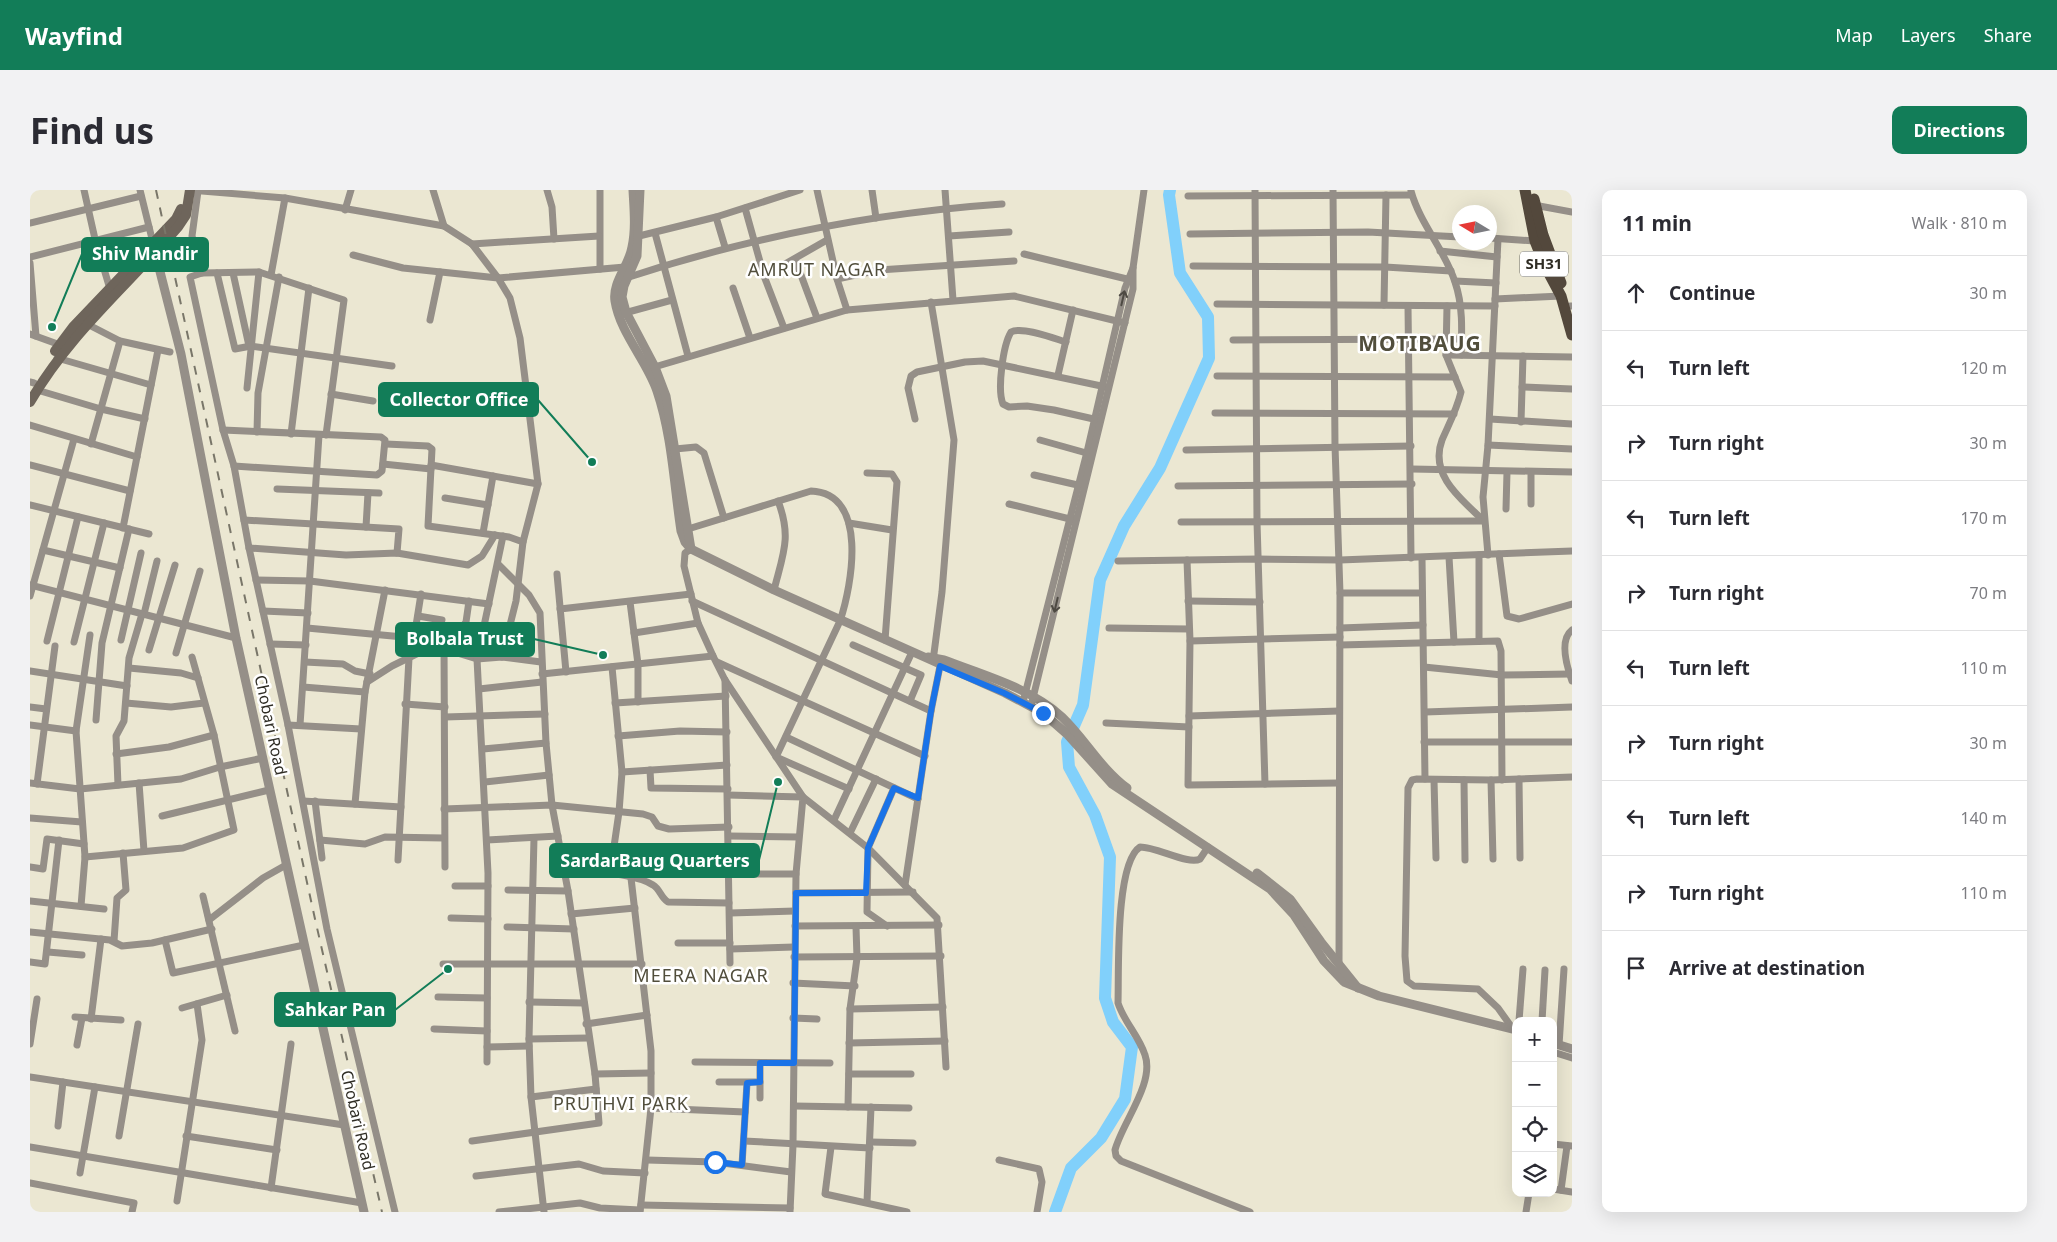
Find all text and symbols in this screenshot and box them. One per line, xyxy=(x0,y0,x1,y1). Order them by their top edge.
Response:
text: Wayfind xyxy=(25,19,123,52)
text: Map xyxy=(1835,23,1873,47)
text: Layers xyxy=(1901,23,1956,47)
text: Share xyxy=(1984,23,2032,47)
button: Directions xyxy=(1892,106,2027,154)
text: Find us xyxy=(30,107,154,154)
north arrow xyxy=(1452,205,1497,250)
text: 11 min xyxy=(1622,209,1692,237)
text: Walk · 810 m xyxy=(1912,212,2007,234)
callout: Shiv Mandir xyxy=(82,238,208,271)
text: Shiv Mandir xyxy=(92,241,198,265)
road number: SH31 xyxy=(1520,252,1568,276)
district label: AMRUT NAGAR xyxy=(748,257,886,281)
icon: ahead xyxy=(1622,279,1650,307)
text: Continue xyxy=(1669,280,1755,306)
text: 30 m xyxy=(1970,282,2007,304)
one-way arrow xyxy=(1119,290,1128,306)
district label: MOTIBAUG xyxy=(1358,329,1482,357)
icon: left xyxy=(1622,354,1650,382)
text: Turn left xyxy=(1669,355,1750,381)
text: 120 m xyxy=(1960,357,2007,379)
callout: Collector Office xyxy=(379,383,538,416)
text: Collector Office xyxy=(390,387,528,411)
icon: right xyxy=(1622,429,1650,457)
text: Turn right xyxy=(1669,430,1764,456)
text: 30 m xyxy=(1970,432,2007,454)
icon: left xyxy=(1622,504,1650,532)
text: Turn left xyxy=(1669,505,1750,531)
text: 170 m xyxy=(1960,507,2007,529)
icon: right xyxy=(1622,579,1650,607)
text: Turn right xyxy=(1669,580,1764,606)
text: 70 m xyxy=(1970,582,2007,604)
one-way arrow xyxy=(1051,597,1060,613)
callout: Bolbala Trust xyxy=(396,623,534,656)
text: Bolbala Trust xyxy=(406,626,524,650)
icon: left xyxy=(1622,654,1650,682)
text: Turn left xyxy=(1669,655,1750,681)
text: 110 m xyxy=(1960,657,2007,679)
street label: Chobari Road xyxy=(250,673,292,777)
route end xyxy=(1032,702,1055,725)
icon: right xyxy=(1622,729,1650,757)
text: Turn right xyxy=(1669,730,1764,756)
text: 30 m xyxy=(1970,732,2007,754)
icon: left xyxy=(1622,804,1650,832)
text: Turn left xyxy=(1669,805,1750,831)
text: 140 m xyxy=(1960,807,2007,829)
callout: SardarBaug Quarters xyxy=(550,844,759,877)
text: SardarBaug Quarters xyxy=(560,848,750,872)
icon: right xyxy=(1622,879,1650,907)
text: Turn right xyxy=(1669,880,1764,906)
text: 110 m xyxy=(1960,882,2007,904)
icon: arrive xyxy=(1622,954,1650,982)
text: Arrive at destination xyxy=(1669,955,1865,981)
district label: MEERA NAGAR xyxy=(633,963,769,987)
callout: Sahkar Pan xyxy=(275,993,395,1026)
text: Sahkar Pan xyxy=(285,997,385,1021)
map controls xyxy=(1512,1017,1557,1197)
button: + xyxy=(1512,1017,1557,1062)
button: − xyxy=(1512,1062,1557,1107)
street label: Chobari Road xyxy=(336,1068,380,1172)
district label: PRUTHVI PARK xyxy=(553,1091,689,1115)
button: locate xyxy=(1512,1107,1557,1152)
route start xyxy=(704,1151,727,1174)
button: layers xyxy=(1512,1152,1557,1197)

